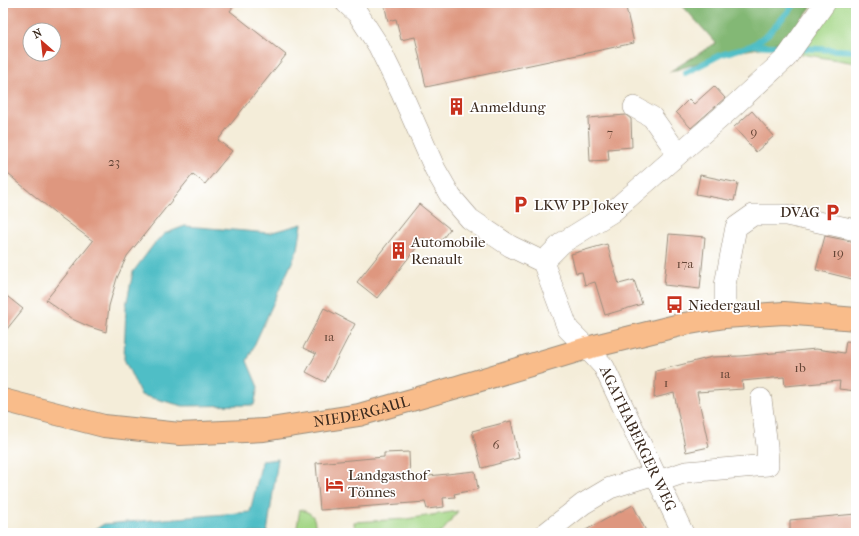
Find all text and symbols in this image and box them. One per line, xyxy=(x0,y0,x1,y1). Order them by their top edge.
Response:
north arrow xyxy=(22,22,62,62)
text: N xyxy=(31,26,45,41)
building icon: Anmeldung xyxy=(447,97,467,117)
place label: Anmeldung xyxy=(469,98,547,116)
house number: 9 xyxy=(751,124,758,139)
house number: 7 xyxy=(607,125,613,140)
house number: 23 xyxy=(108,154,120,169)
parking icon: LKW PP Jokey xyxy=(511,195,531,215)
place label: LKW PP Jokey xyxy=(534,196,629,214)
parking icon: DVAG xyxy=(823,202,843,222)
place label: DVAG xyxy=(780,203,820,221)
place label: Automobile Renault xyxy=(410,233,486,268)
building icon: Automobile Renault xyxy=(388,241,408,261)
house number: 19 xyxy=(832,245,844,260)
house number: 17a xyxy=(677,256,694,271)
bus stop icon: Niedergaul xyxy=(665,295,685,315)
place label: Niedergaul xyxy=(688,296,760,314)
house number: 1a xyxy=(324,329,335,344)
house number: 1b xyxy=(794,360,806,375)
street label: AGATHABERGER WEG xyxy=(595,362,680,514)
house number: 1a xyxy=(720,366,731,381)
house number: 1 xyxy=(664,375,668,390)
street label: NIEDERGAUL xyxy=(312,392,411,431)
house number: 6 xyxy=(492,437,500,452)
place label: Landgasthof Tönnes xyxy=(348,466,431,501)
hotel icon: Landgasthof Tönnes xyxy=(325,474,345,494)

